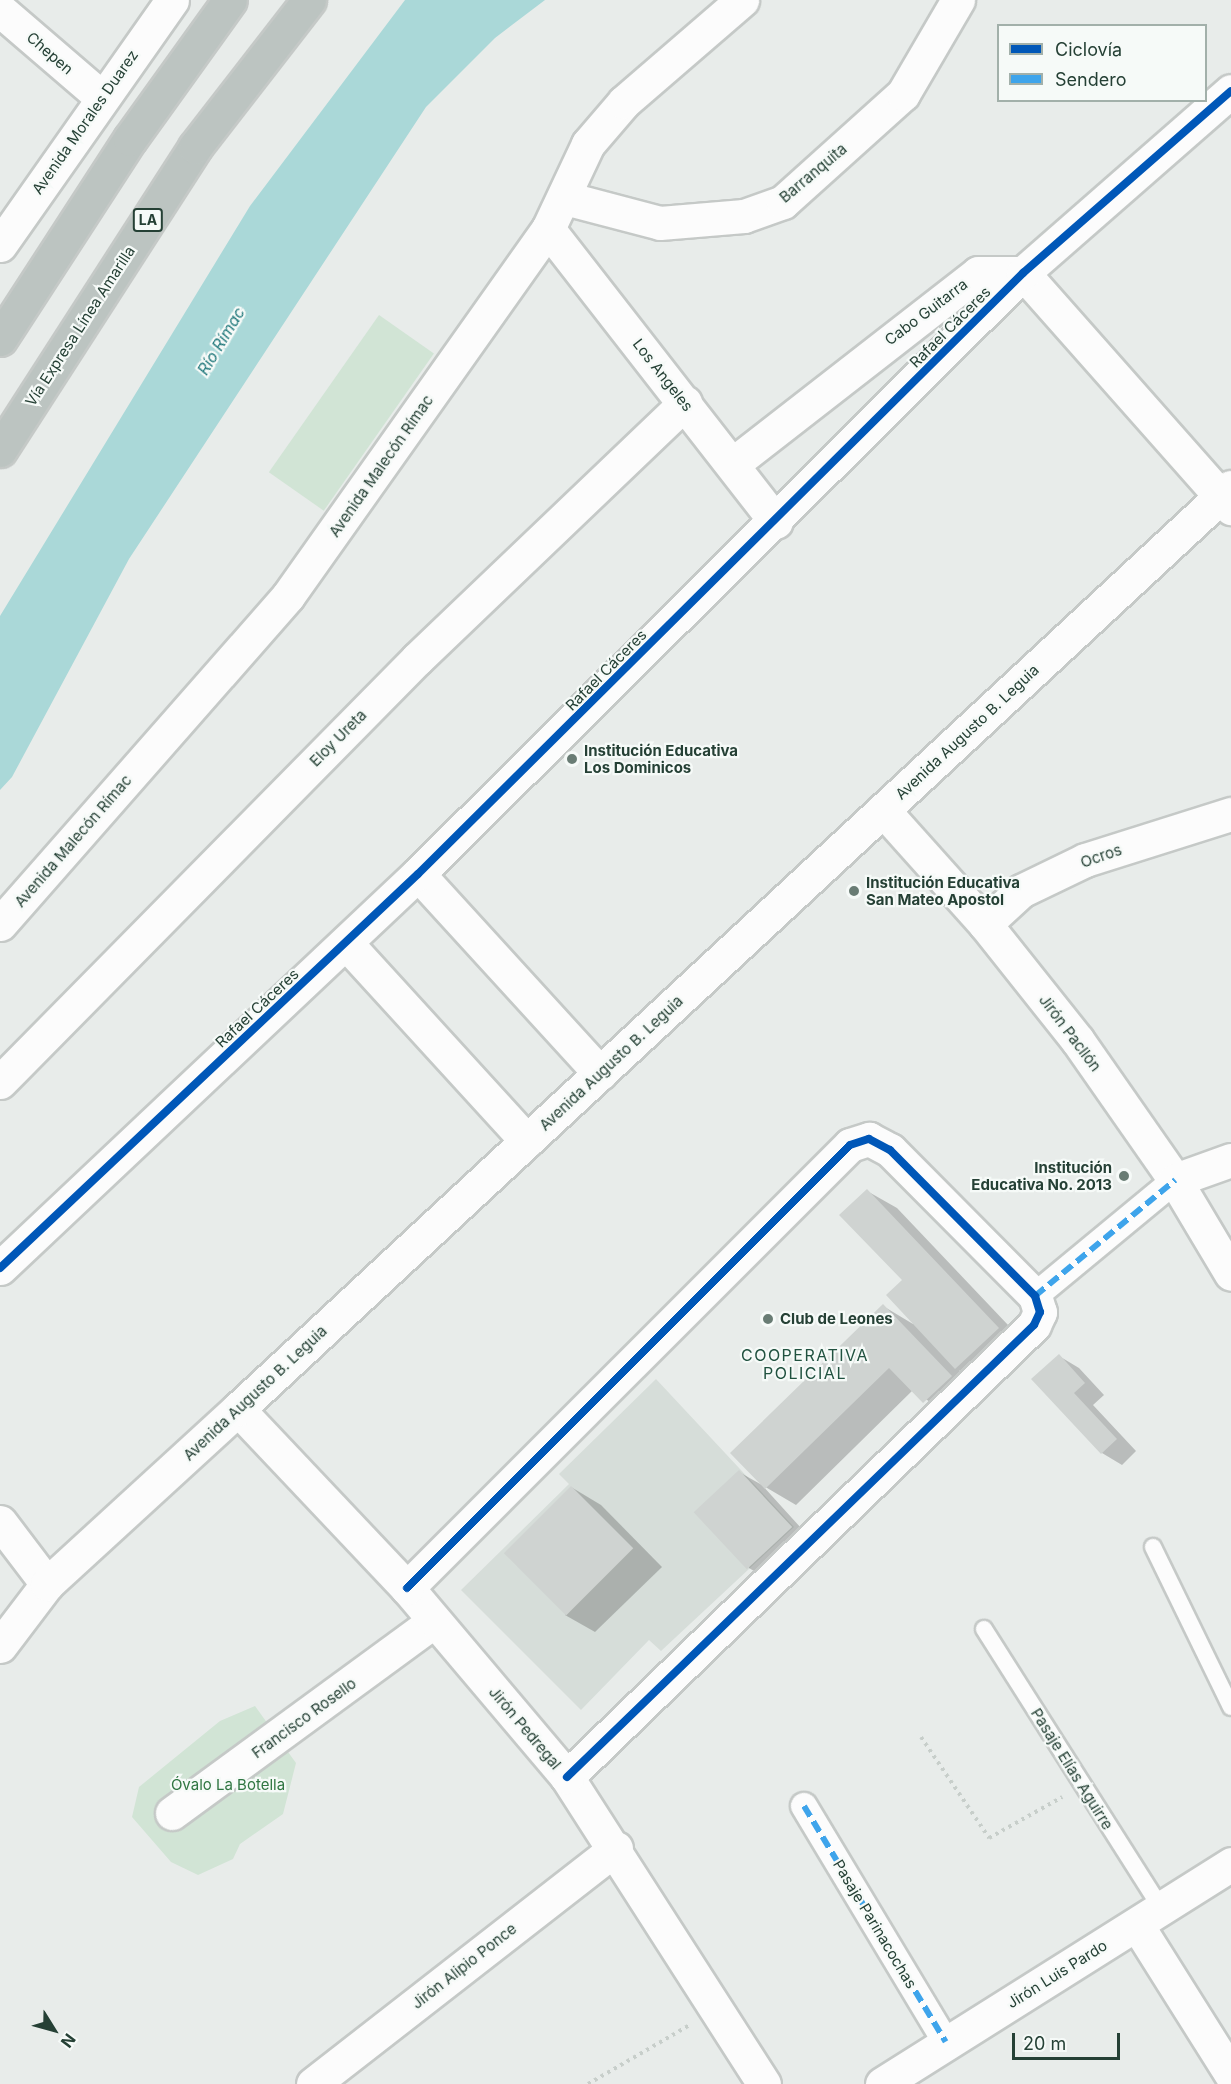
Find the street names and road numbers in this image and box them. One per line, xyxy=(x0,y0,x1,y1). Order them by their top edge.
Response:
street label: Chepen xyxy=(23,28,77,78)
street label: Avenida Morales Duarez xyxy=(28,46,142,198)
street label: Barranquita xyxy=(776,140,850,206)
road number: LA xyxy=(132,209,164,231)
street label: Vía Expresa Línea Amarilla xyxy=(21,243,139,409)
street label: Cabo Guitarra xyxy=(881,275,971,349)
street label: Rafael Cáceres xyxy=(906,283,994,371)
street label: Los Angeles xyxy=(629,335,697,415)
street label: Avenida Malecón Rímac xyxy=(325,392,437,540)
street label: Rafael Cáceres xyxy=(562,626,650,714)
street label: Avenida Augusto B. Leguia xyxy=(892,661,1042,803)
street label: Eloy Ureta xyxy=(306,706,370,770)
street label: Avenida Malecón Rímac xyxy=(11,771,135,911)
street label: Ocros xyxy=(1078,841,1124,871)
street label: Rafael Cáceres xyxy=(212,965,302,1051)
street label: Jirón Pacllón xyxy=(1035,991,1105,1075)
street label: Avenida Augusto B. Leguia xyxy=(536,992,686,1134)
street label: Avenida Augusto B. Leguia xyxy=(180,1322,330,1464)
street label: Francisco Rosello xyxy=(248,1674,360,1762)
street label: Jirón Pedregal xyxy=(485,1683,565,1773)
street label: Pasaje Elías Aguirre xyxy=(1027,1705,1117,1833)
street label: Pasaje Parinacochas xyxy=(829,1856,921,1992)
street label: Jirón Alipio Ponce xyxy=(408,1920,520,2012)
street label: Jirón Luis Pardo xyxy=(1004,1936,1110,2012)

